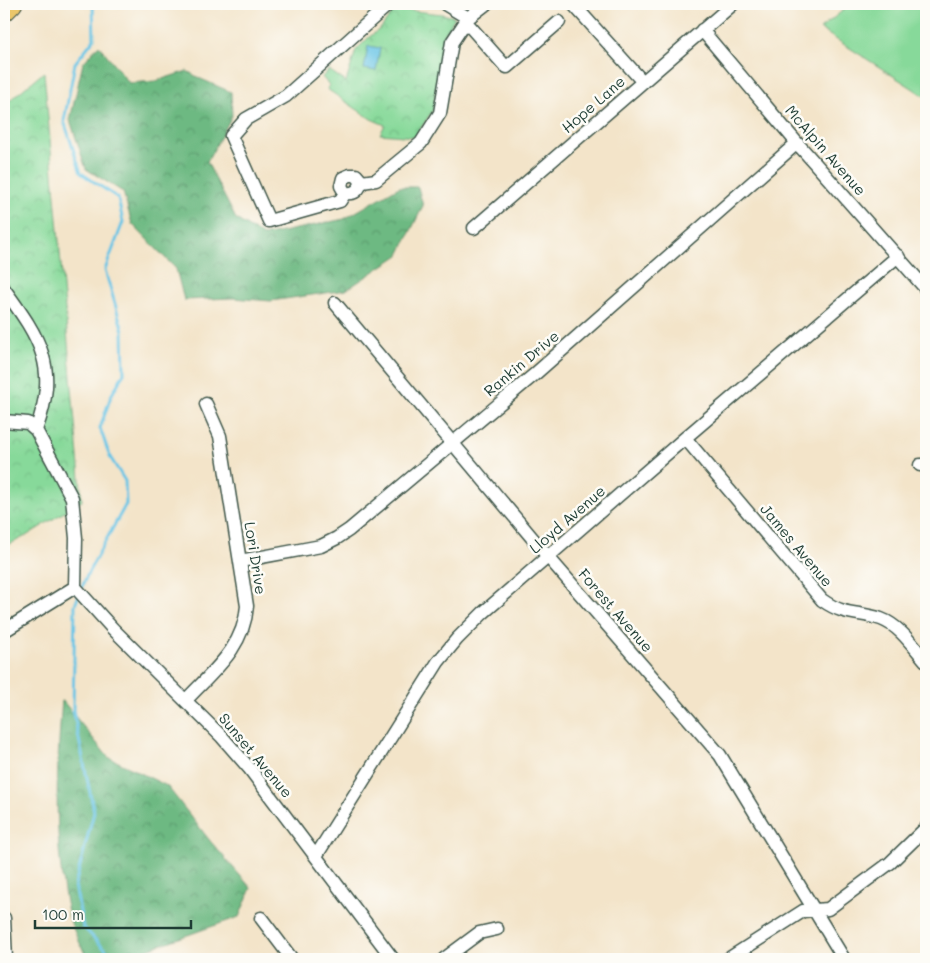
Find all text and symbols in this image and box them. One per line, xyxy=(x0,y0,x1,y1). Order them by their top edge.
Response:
street label: Hope Lane xyxy=(557,71,629,137)
street label: McAlpin Avenue xyxy=(781,101,871,199)
street label: Rankin Drive xyxy=(479,326,563,400)
street label: Lloyd Avenue xyxy=(525,480,609,558)
street label: James Avenue xyxy=(756,499,838,591)
street label: Lori Drive xyxy=(240,520,272,596)
street label: Forest Avenue xyxy=(574,564,658,656)
street label: Sunset Avenue xyxy=(215,708,297,802)
scale bar xyxy=(35,898,191,930)
text: 100 m xyxy=(42,904,84,924)

